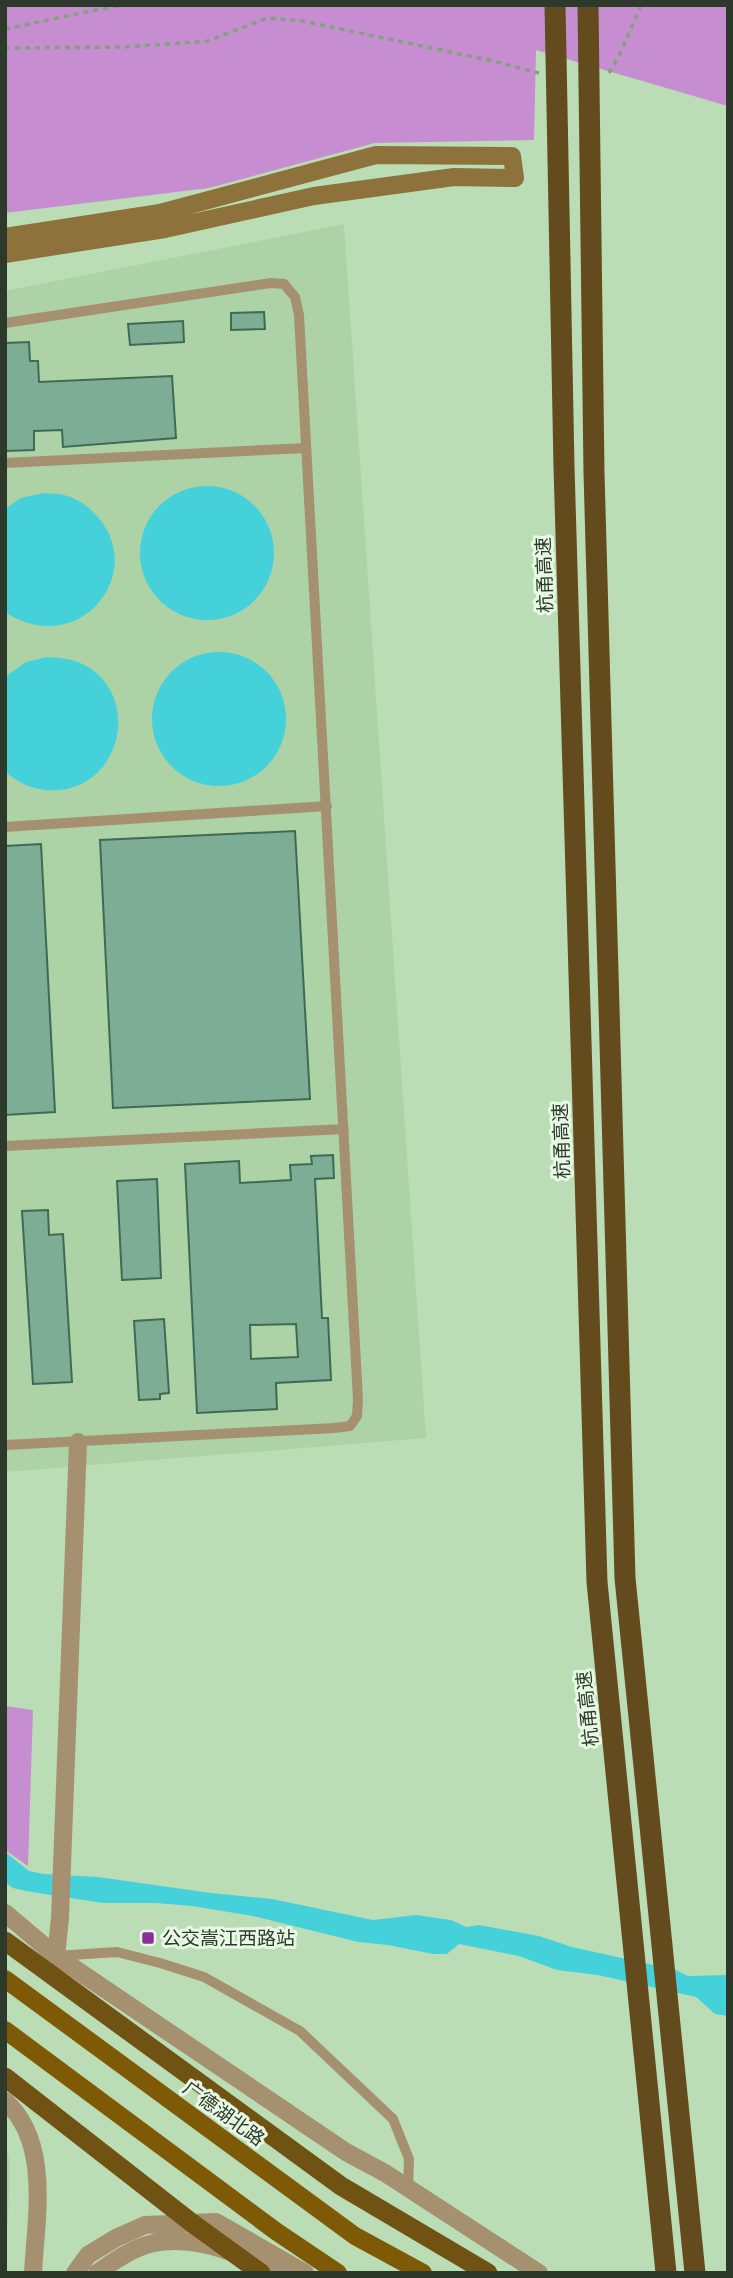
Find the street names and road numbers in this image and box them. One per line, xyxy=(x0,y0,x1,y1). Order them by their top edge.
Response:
street label: 杭甬高速 xyxy=(531,537,557,613)
street label: 杭甬高速 xyxy=(548,1103,574,1179)
street label: 杭甬高速 xyxy=(571,1670,603,1748)
street label: 广德湖北路 xyxy=(179,2075,269,2151)

